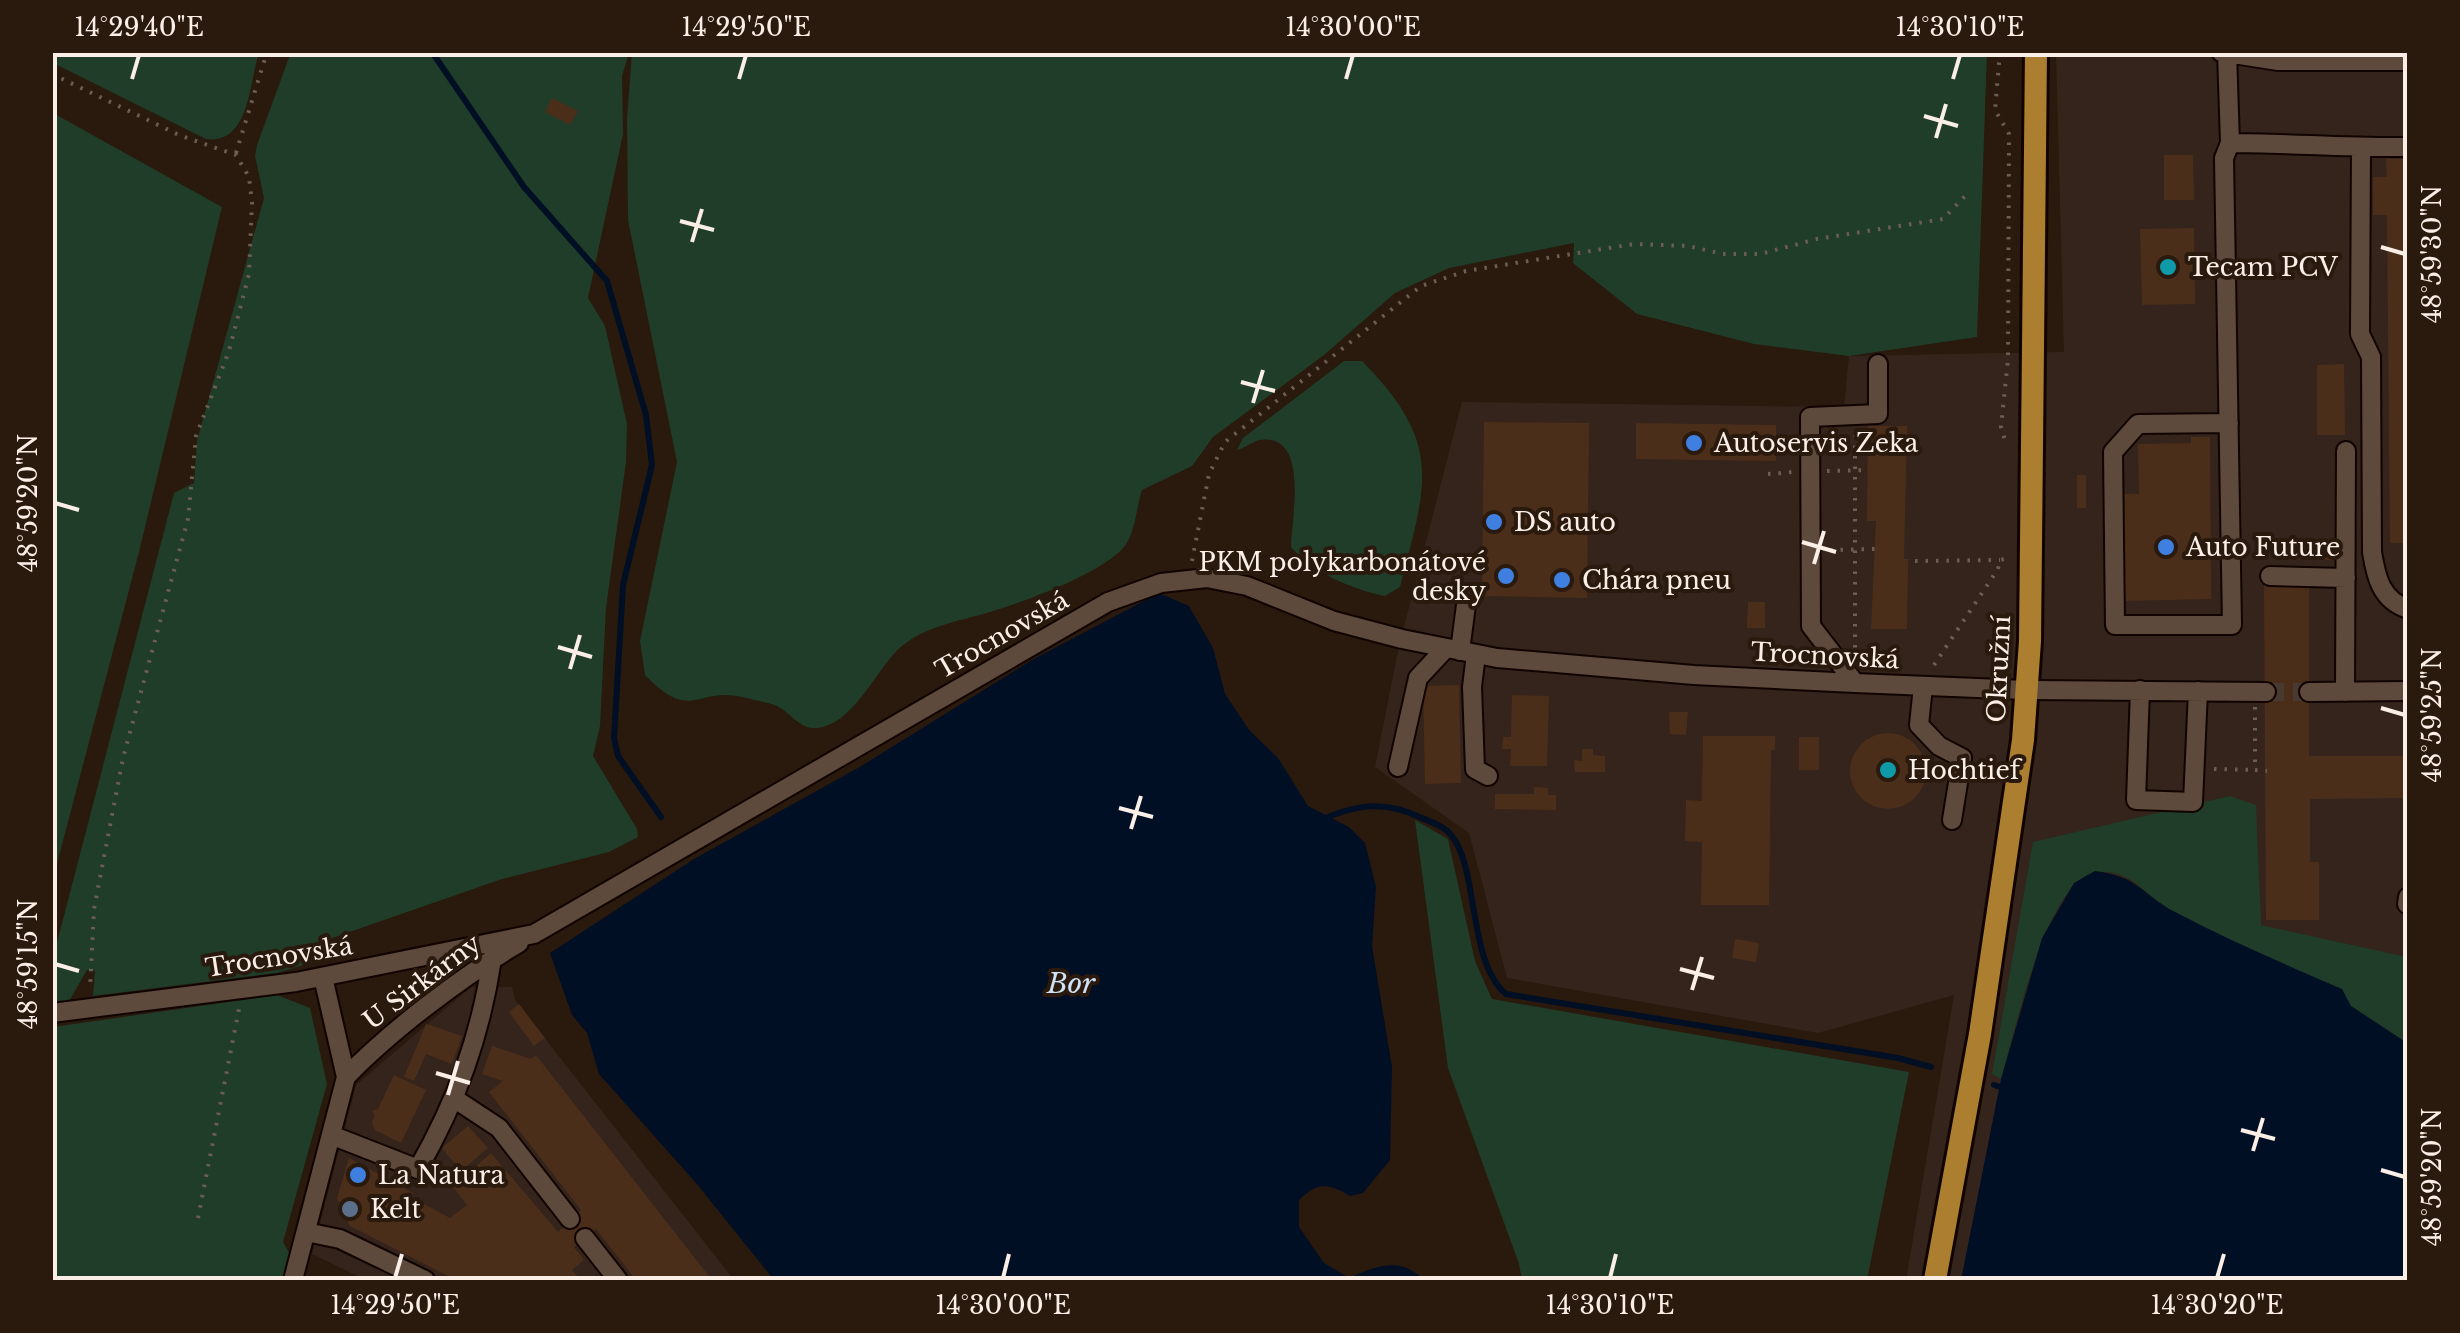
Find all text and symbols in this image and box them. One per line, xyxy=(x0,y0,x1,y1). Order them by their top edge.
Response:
text: 14°29'40"E xyxy=(74,12,204,43)
text: 14°29'50"E xyxy=(681,12,811,43)
text: 14°30'00"E xyxy=(1285,12,1421,43)
text: 14°30'10"E xyxy=(1896,12,2024,43)
text: 48°59'30"N xyxy=(2417,185,2448,323)
place label: Tecam PCV xyxy=(2188,252,2338,283)
marker: Tecam PCV xyxy=(2157,256,2179,278)
place label: Autoservis Zeka xyxy=(1713,428,1918,459)
marker: Autoservis Zeka xyxy=(1683,432,1705,454)
text: 48°59'20"N xyxy=(13,434,44,572)
place label: DS auto xyxy=(1514,507,1616,538)
marker: DS auto xyxy=(1483,511,1505,533)
place label: Auto Future xyxy=(2185,532,2340,563)
marker: Auto Future xyxy=(2155,536,2177,558)
place label: PKM polykarbonátové desky xyxy=(1199,547,1486,607)
marker: PKM polykarbonátové desky xyxy=(1495,565,1517,587)
place label: Chára pneu xyxy=(1582,565,1731,596)
marker: Chára pneu xyxy=(1551,569,1573,591)
street label: Trocnovská xyxy=(930,584,1074,686)
street label: Okružní xyxy=(1981,614,2017,723)
street label: Trocnovská xyxy=(1750,637,1900,675)
text: 48°59'25"N xyxy=(2417,648,2448,782)
place label: Hochtief xyxy=(1908,755,2023,786)
marker: Hochtief xyxy=(1877,759,1899,781)
text: 48°59'15"N xyxy=(13,899,44,1029)
street label: U Sirkárny xyxy=(357,928,487,1036)
street label: Trocnovská xyxy=(203,930,355,984)
water label: Bor xyxy=(1046,966,1096,1001)
text: 48°59'20"N xyxy=(2417,1108,2448,1246)
place label: La Natura xyxy=(378,1160,505,1191)
marker: La Natura xyxy=(347,1164,369,1186)
place label: Kelt xyxy=(370,1194,421,1225)
marker: Kelt xyxy=(339,1198,361,1220)
text: 14°29'50"E xyxy=(330,1290,460,1321)
text: 14°30'00"E xyxy=(935,1290,1071,1321)
text: 14°30'10"E xyxy=(1546,1290,1674,1321)
text: 14°30'20"E xyxy=(2150,1290,2284,1321)

